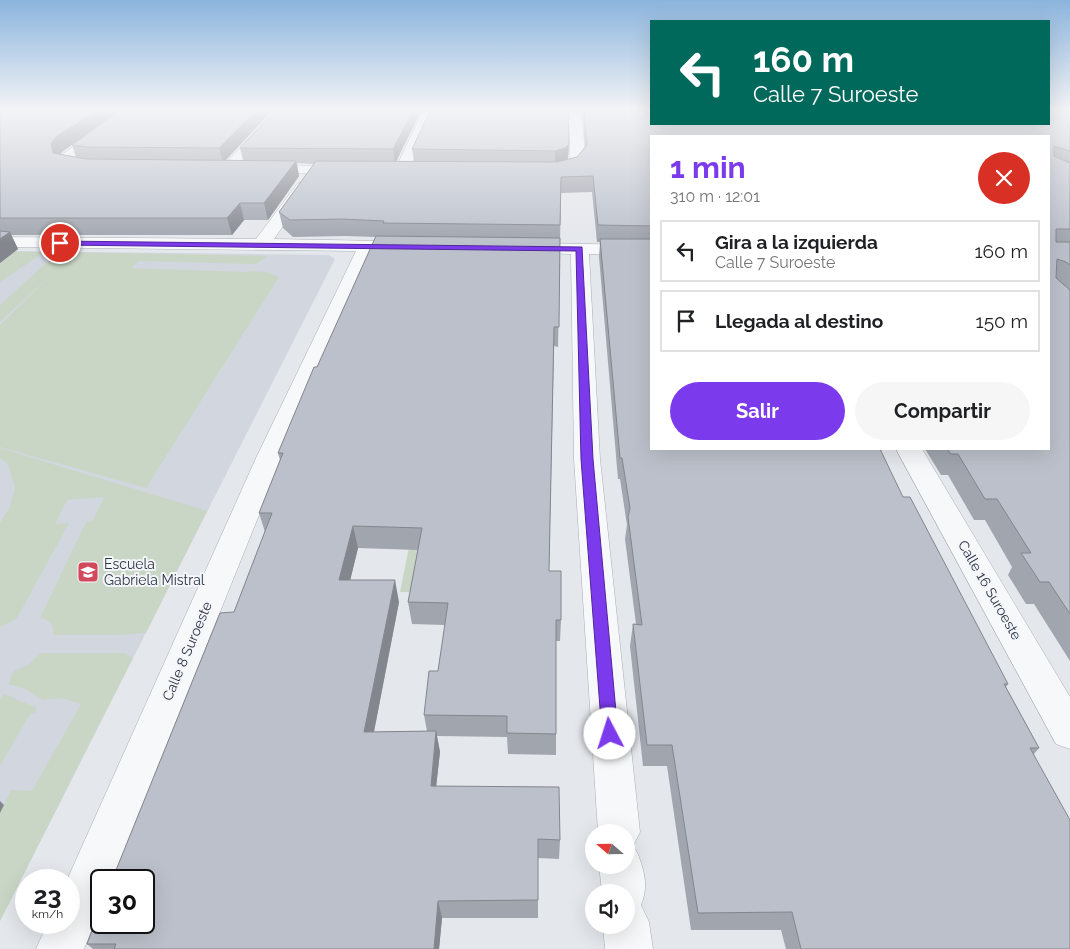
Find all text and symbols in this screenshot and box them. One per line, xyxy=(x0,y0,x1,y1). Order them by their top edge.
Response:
text: 160 m xyxy=(753,39,854,80)
icon: left xyxy=(670,40,735,105)
text: Calle 7 Suroeste xyxy=(753,81,918,107)
text: 1 min xyxy=(670,150,746,185)
button: close xyxy=(978,152,1030,204)
text: 310 m · 12:01 xyxy=(670,187,760,206)
pin xyxy=(39,222,81,264)
icon: arrive xyxy=(46,229,74,257)
text: Gira a la izquierda xyxy=(715,231,878,253)
icon: left xyxy=(672,237,700,265)
text: 160 m xyxy=(974,240,1028,262)
text: Calle 7 Suroeste xyxy=(715,253,835,272)
icon: arrive xyxy=(672,307,700,335)
text: Llegada al destino xyxy=(715,310,883,332)
text: 150 m xyxy=(976,310,1028,332)
button: Salir xyxy=(670,382,845,440)
button: Compartir xyxy=(855,382,1030,440)
street label: Calle 16 Suroeste xyxy=(955,537,1025,643)
place label: Escuela Gabriela Mistral xyxy=(104,556,205,588)
school or university icon: Escuela Gabriela Mistral xyxy=(76,560,100,584)
street label: Calle 8 Suroeste xyxy=(159,599,215,703)
position arrow xyxy=(583,707,635,759)
north arrow xyxy=(585,824,635,874)
map controls xyxy=(585,824,635,934)
speed limit sign: 30 xyxy=(90,869,155,934)
text: 23 xyxy=(33,880,62,910)
button: sound xyxy=(585,884,635,934)
text: km/h xyxy=(32,907,63,921)

